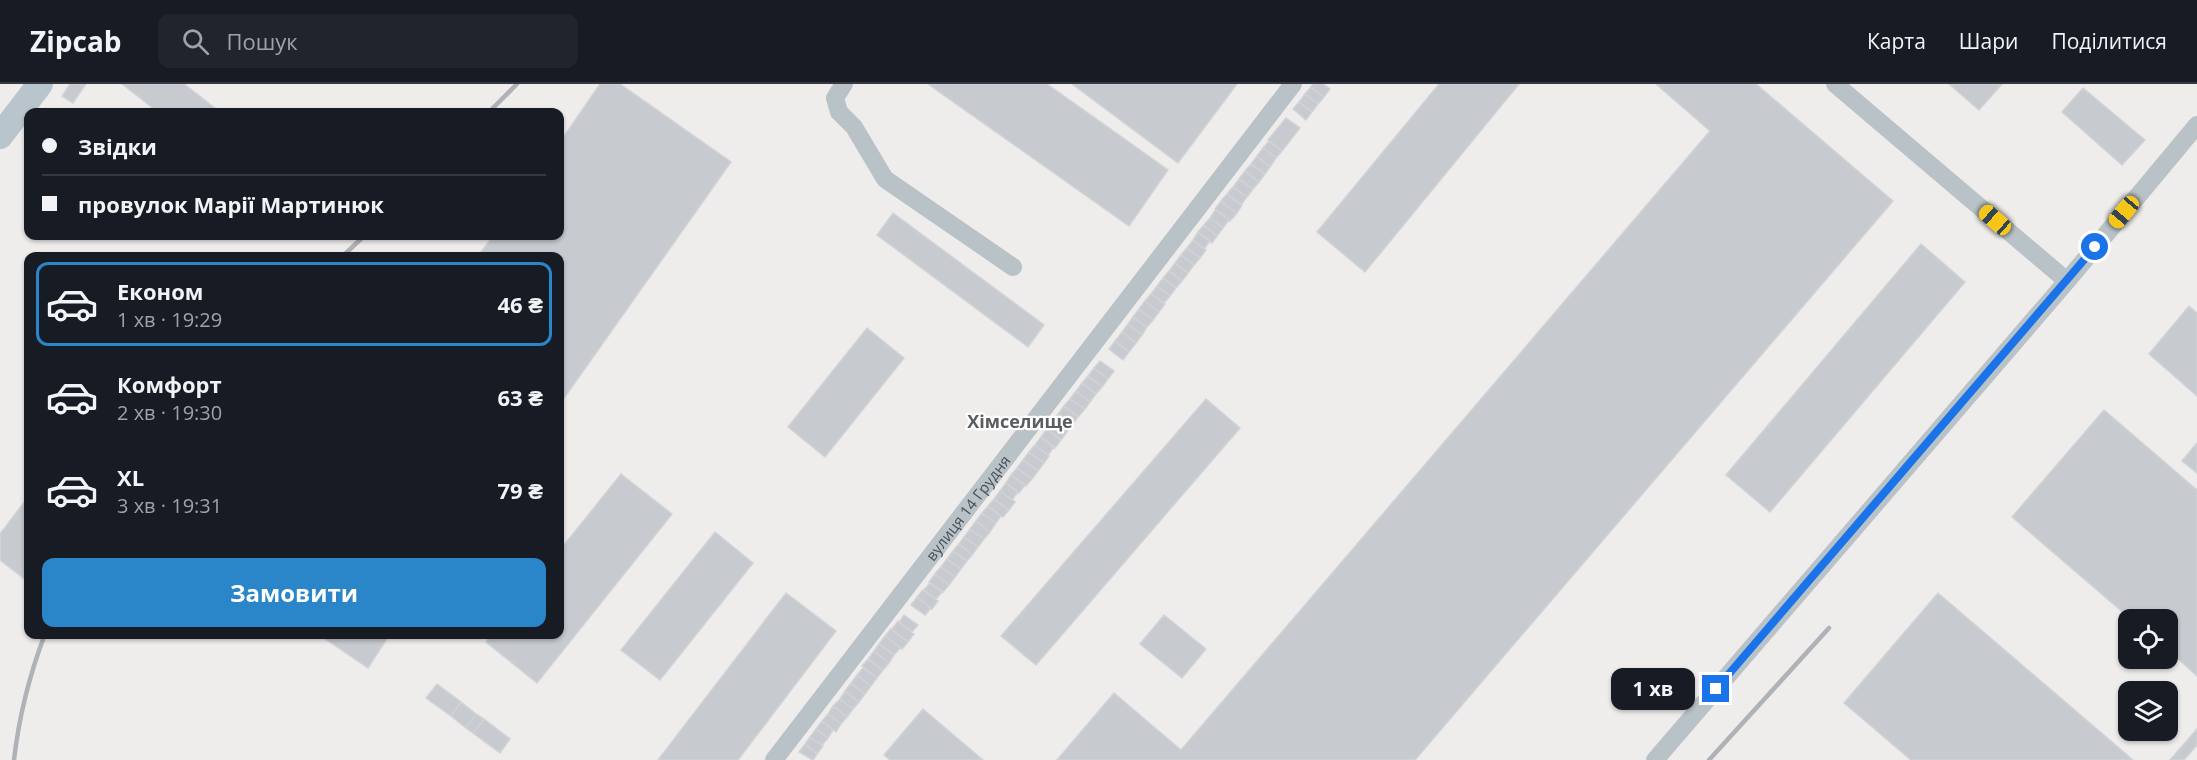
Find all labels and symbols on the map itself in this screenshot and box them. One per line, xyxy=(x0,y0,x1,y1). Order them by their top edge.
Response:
car xyxy=(2106,192,2142,232)
car xyxy=(1976,201,2014,239)
route start xyxy=(2081,233,2108,260)
district label: Хімселище xyxy=(967,409,1073,433)
street label: вулиця 14 Грудня xyxy=(921,451,1015,565)
callout: 1 хв xyxy=(1611,668,1695,710)
route end xyxy=(1702,675,1729,702)

